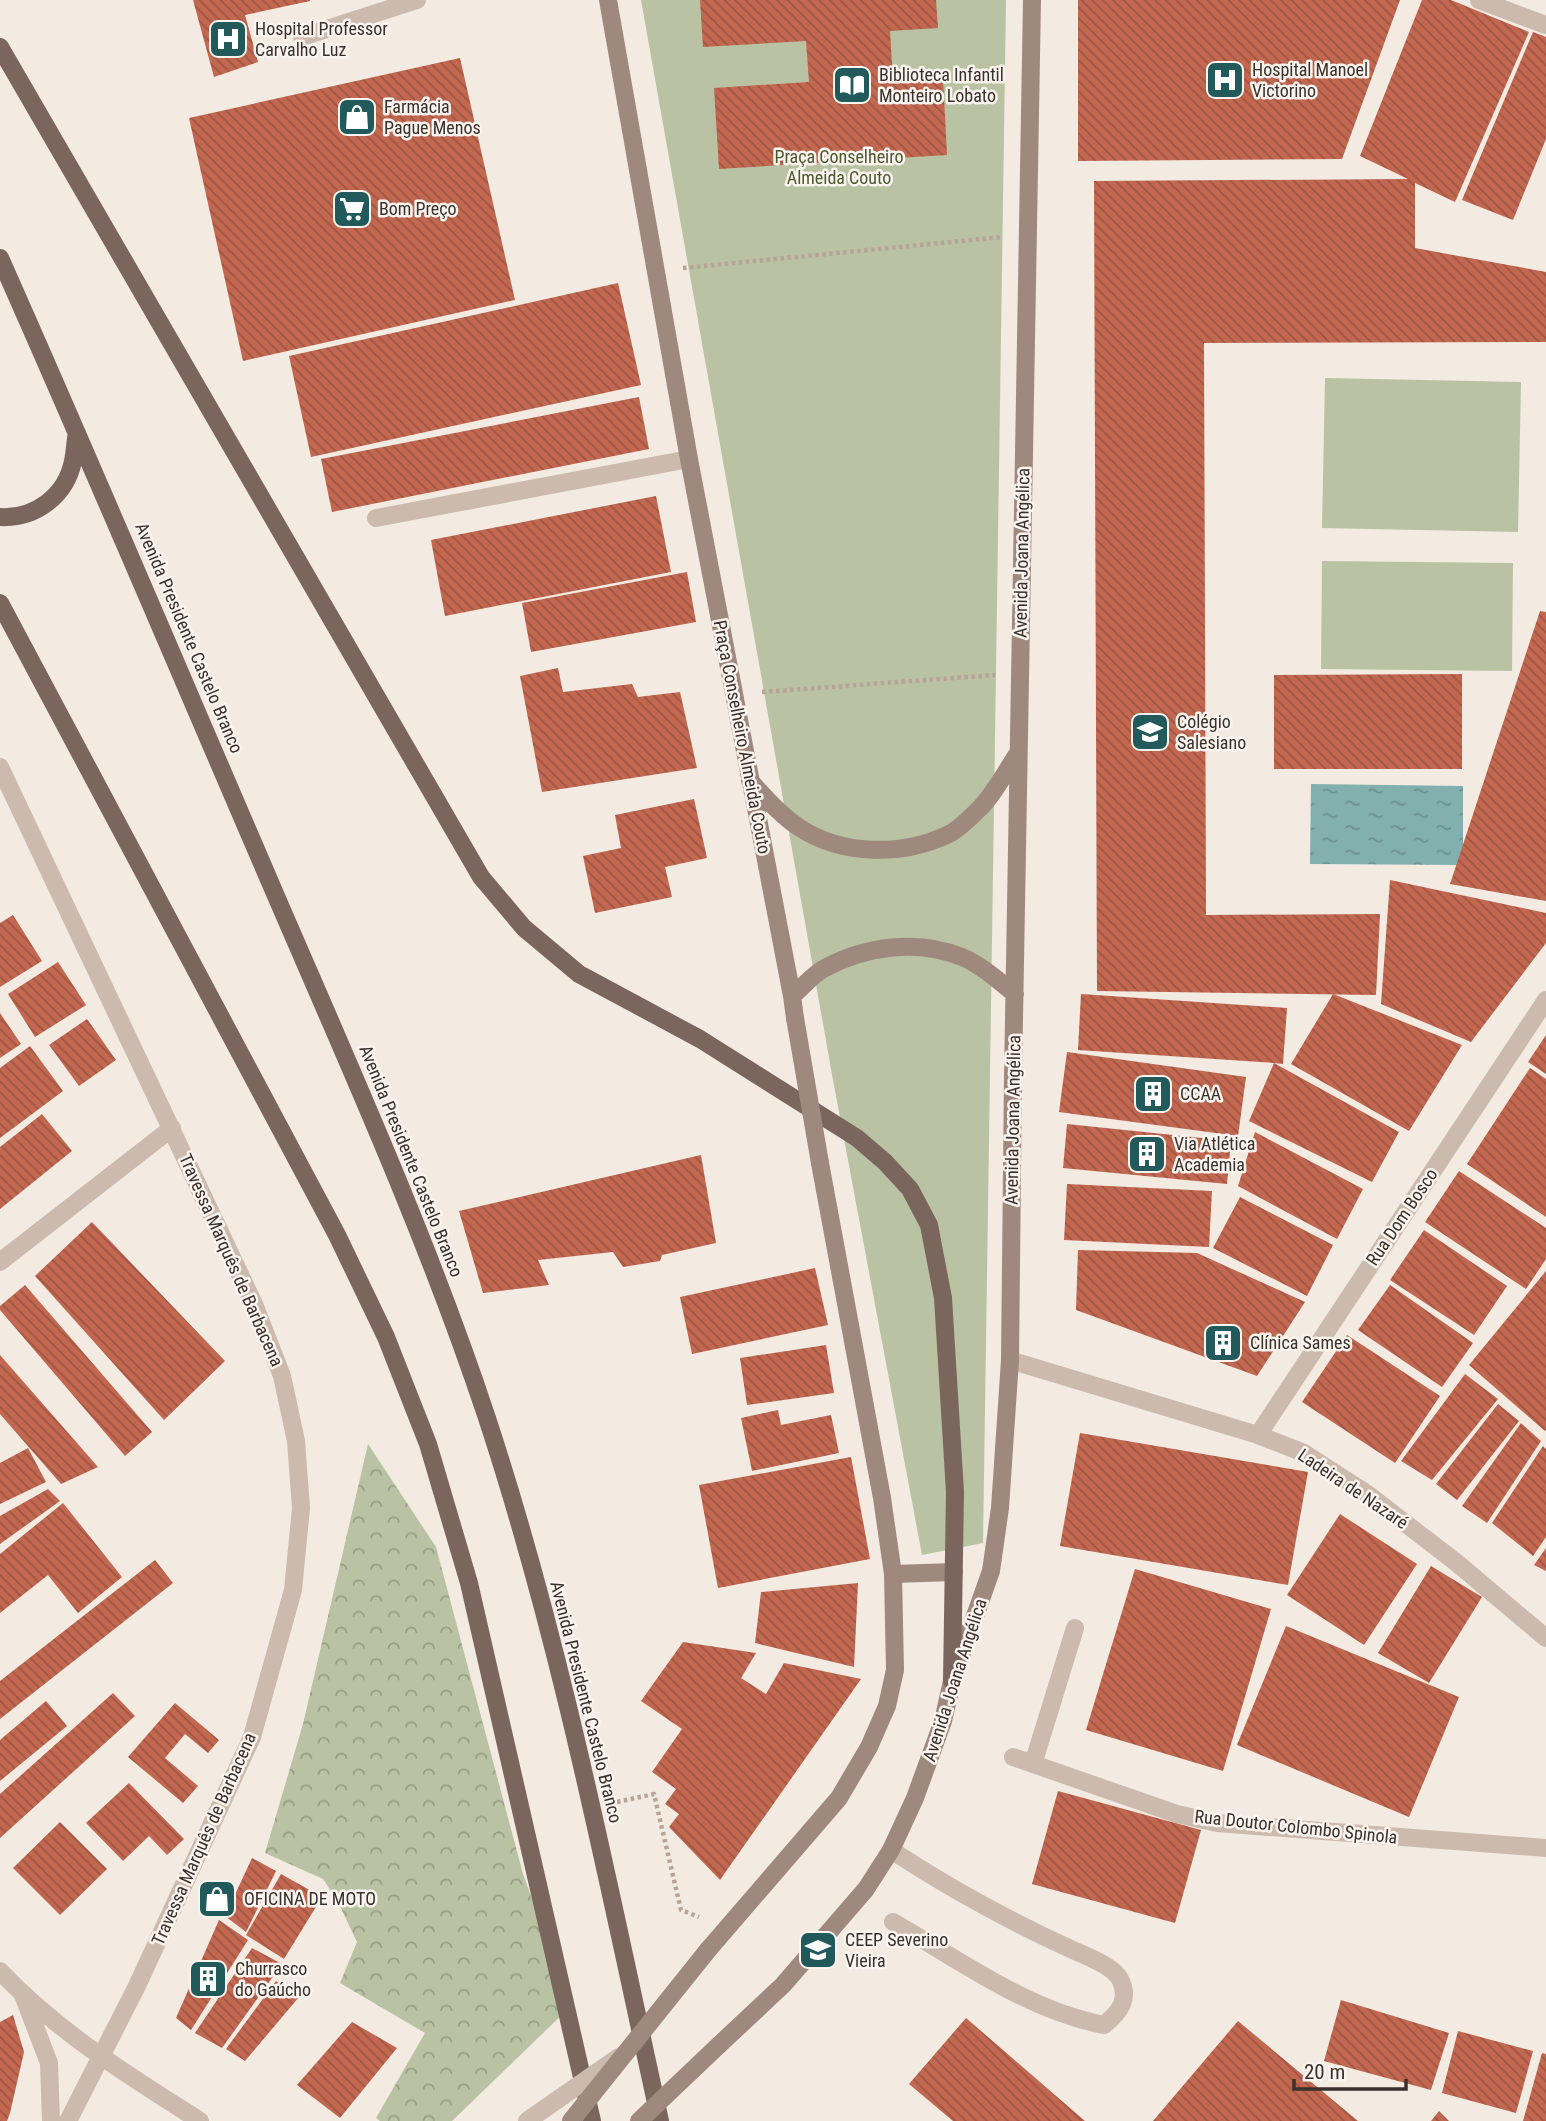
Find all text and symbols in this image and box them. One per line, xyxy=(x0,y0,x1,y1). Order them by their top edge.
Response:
hospital icon: Hospital Professor Carvalho Luz xyxy=(207,18,249,60)
place label: Hospital Professor Carvalho Luz xyxy=(255,18,388,60)
hospital icon: Hospital Manoel Victorino xyxy=(1204,59,1246,101)
place label: Hospital Manoel Victorino xyxy=(1252,59,1368,101)
library icon: Biblioteca Infantil Monteiro Lobato xyxy=(831,64,873,106)
place label: Biblioteca Infantil Monteiro Lobato xyxy=(879,64,1004,106)
shop icon: Farmácia Pague Menos xyxy=(336,96,378,138)
place label: Farmácia Pague Menos xyxy=(384,96,481,138)
park label: Praça Conselheiro Almeida Couto xyxy=(774,146,904,188)
supermarket icon: Bom Preço xyxy=(331,188,373,230)
place label: Bom Preço xyxy=(379,198,457,219)
street label: Avenida Joana Angélica xyxy=(1010,468,1033,638)
street label: Avenida Presidente Castelo Branco xyxy=(131,519,248,756)
street label: Praça Conselheiro Almeida Couto xyxy=(710,618,775,856)
school or university icon: Colégio Salesiano xyxy=(1129,711,1171,753)
place label: Colégio Salesiano xyxy=(1177,711,1246,753)
street label: Avenida Joana Angélica xyxy=(1001,1035,1024,1205)
street label: Avenida Presidente Castelo Branco xyxy=(355,1042,468,1280)
building icon: CCAA xyxy=(1132,1073,1174,1115)
place label: CCAA xyxy=(1180,1083,1222,1104)
building icon: Via Atlética Academia xyxy=(1126,1133,1168,1175)
place label: Via Atlética Academia xyxy=(1174,1133,1256,1175)
street label: Travessa Marquês de Barbacena xyxy=(175,1150,288,1369)
street label: Rua Dom Bosco xyxy=(1361,1164,1442,1269)
building icon: Clínica Sames xyxy=(1202,1322,1244,1364)
place label: Clínica Sames xyxy=(1250,1332,1351,1353)
street label: Ladeira de Nazaré xyxy=(1294,1444,1412,1533)
street label: Avenida Presidente Castelo Branco xyxy=(546,1579,627,1825)
street label: Avenida Joana Angélica xyxy=(918,1596,991,1764)
street label: Travessa Marquês de Barbacena xyxy=(147,1729,260,1948)
street label: Rua Doutor Colombo Spinola xyxy=(1194,1805,1398,1848)
shop icon: OFICINA DE MOTO xyxy=(196,1878,238,1920)
place label: OFICINA DE MOTO xyxy=(244,1888,376,1909)
school or university icon: CEEP Severino Vieira xyxy=(797,1929,839,1971)
place label: CEEP Severino Vieira xyxy=(845,1929,948,1971)
building icon: Churrasco do Gaúcho xyxy=(187,1958,229,2000)
place label: Churrasco do Gaúcho xyxy=(235,1958,311,2000)
scale bar xyxy=(1294,2048,1406,2092)
text: 20 m xyxy=(1304,2060,1345,2084)

